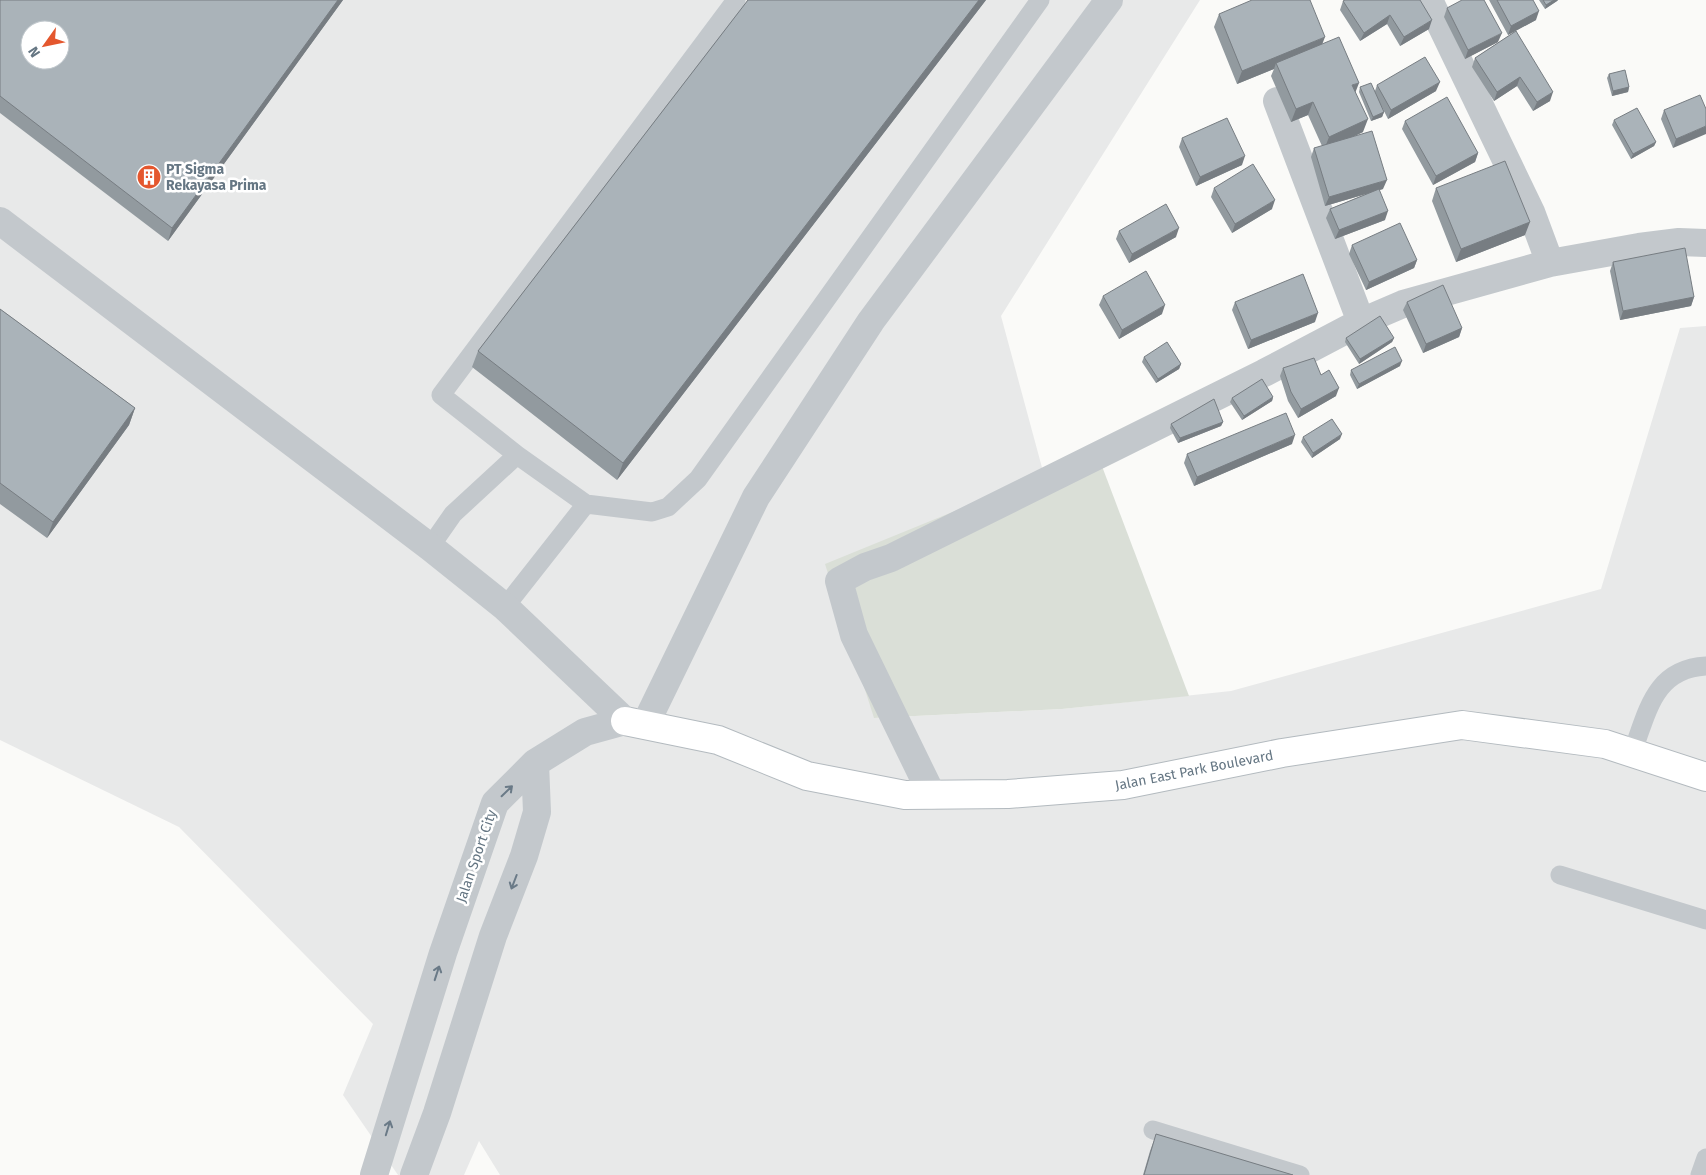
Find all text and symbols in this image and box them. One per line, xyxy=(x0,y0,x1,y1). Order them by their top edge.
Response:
north arrow xyxy=(20,20,70,70)
text: N xyxy=(25,43,44,60)
place label: PT Sigma Rekayasa Prima xyxy=(166,161,267,194)
building icon: PT Sigma Rekayasa Prima xyxy=(136,164,162,190)
street label: Jalan East Park Boulevard xyxy=(1114,747,1275,794)
one-way arrow xyxy=(501,784,513,797)
street label: Jalan Sport City xyxy=(453,807,500,905)
one-way arrow xyxy=(509,874,518,889)
one-way arrow xyxy=(432,966,442,982)
one-way arrow xyxy=(384,1121,394,1137)

